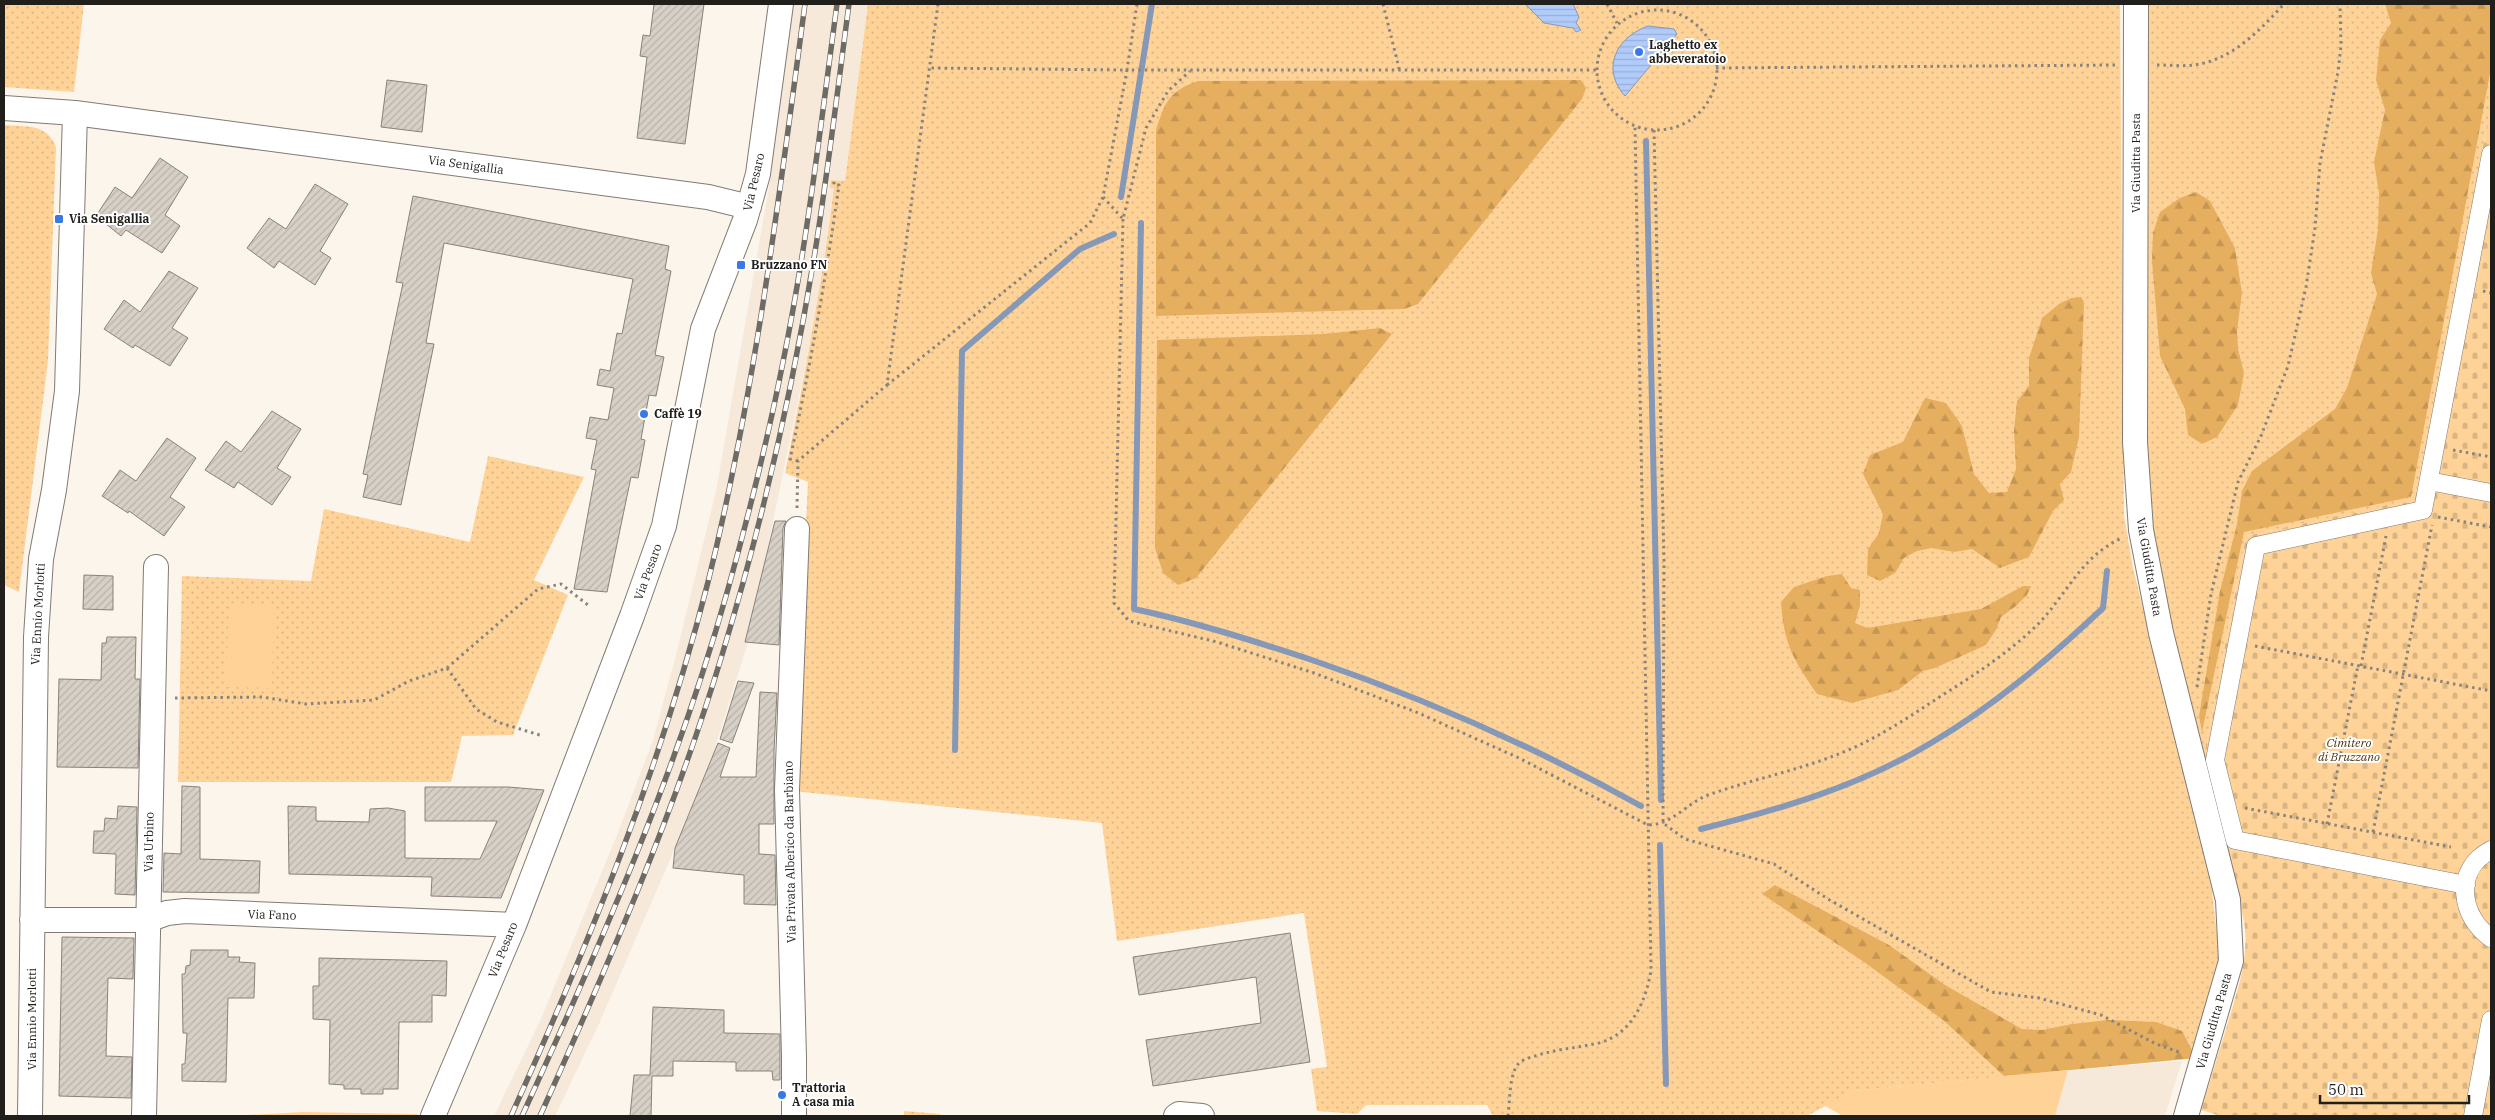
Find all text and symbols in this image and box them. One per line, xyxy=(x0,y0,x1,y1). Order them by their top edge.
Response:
place label: Laghetto ex abbeveratoio xyxy=(1649,37,1726,66)
marker: Laghetto ex abbeveratoio xyxy=(1633,46,1645,58)
street label: Via Giuditta Pasta xyxy=(2128,113,2143,213)
street label: Via Pesaro xyxy=(740,151,768,212)
street label: Via Senigallia xyxy=(427,152,505,177)
place label: Via Senigallia xyxy=(69,211,150,226)
marker: Via Senigallia xyxy=(53,213,65,225)
place label: Bruzzano FN xyxy=(751,257,827,272)
marker: Bruzzano FN xyxy=(735,259,747,271)
place label: Caffè 19 xyxy=(654,406,702,421)
marker: Caffè 19 xyxy=(638,408,650,420)
street label: Via Giuditta Pasta xyxy=(2133,516,2166,618)
street label: Via Pesaro xyxy=(630,541,665,602)
street label: Via Ennio Morlotti xyxy=(27,562,48,665)
park label: Cimitero di Bruzzano xyxy=(2318,735,2380,764)
street label: Via Privata Alberico da Barbiano xyxy=(780,761,799,943)
street label: Via Urbino xyxy=(140,811,157,872)
street label: Via Fano xyxy=(247,906,297,923)
street label: Via Pesaro xyxy=(485,919,521,980)
street label: Via Ennio Morlotti xyxy=(24,968,39,1070)
street label: Via Giuditta Pasta xyxy=(2193,970,2235,1071)
scale bar xyxy=(2320,1072,2469,1104)
place label: Trattoria A casa mia xyxy=(792,1080,855,1109)
text: 50 m xyxy=(2328,1080,2364,1099)
marker: Trattoria A casa mia xyxy=(776,1089,788,1101)

